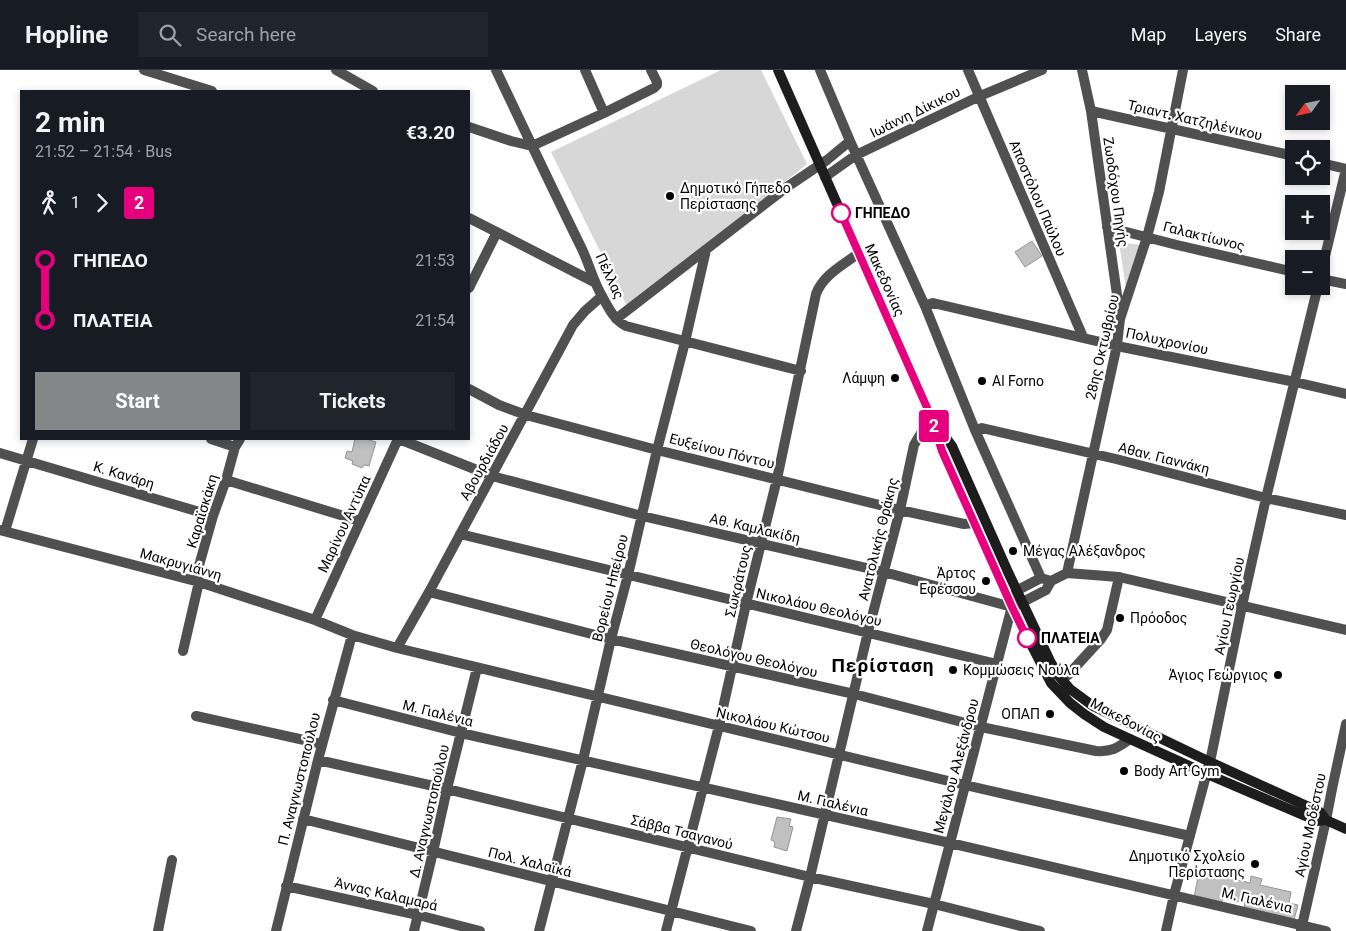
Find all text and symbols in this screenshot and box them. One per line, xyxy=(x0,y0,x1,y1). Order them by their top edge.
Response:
search box xyxy=(138,12,488,57)
text: Hopline xyxy=(25,21,108,49)
icon: search xyxy=(156,21,184,49)
text: Search here xyxy=(196,23,296,46)
text: Map xyxy=(1131,24,1166,45)
text: Layers xyxy=(1194,24,1247,45)
text: Share xyxy=(1275,24,1321,45)
street label: Ιωάννη Δίκικου xyxy=(867,83,963,141)
north arrow xyxy=(1285,85,1330,130)
map controls xyxy=(1285,85,1330,295)
street label: Τριαντ. Χατζηλένικου xyxy=(1126,97,1264,143)
text: 2 min xyxy=(35,106,105,139)
text: €3.20 xyxy=(406,121,455,144)
street label: Ζωοδόχου Πηγής xyxy=(1100,136,1132,248)
street label: Αποστόλου Παύλου xyxy=(1006,138,1070,258)
button: locate xyxy=(1285,140,1330,185)
text: 21:52 – 21:54 · Bus xyxy=(35,142,172,161)
place label: Δημοτικό Γήπεδο Περίστασης xyxy=(680,180,791,212)
icon: walk xyxy=(35,189,63,217)
icon: forward xyxy=(88,189,116,217)
marker: Δημοτικό Γήπεδο Περίστασης xyxy=(664,190,676,202)
text: 2 xyxy=(134,192,144,213)
text: 1 xyxy=(71,193,80,212)
button: + xyxy=(1285,195,1330,240)
marker: ΓΗΠΕΔΟ xyxy=(831,203,851,223)
place label: ΓΗΠΕΔΟ xyxy=(855,205,911,221)
street label: Γαλακτίωνος xyxy=(1162,218,1246,254)
street label: Μακεδονίας xyxy=(862,241,908,319)
text: ΓΗΠΕΔΟ xyxy=(73,249,148,272)
button: − xyxy=(1285,250,1330,295)
text: 21:53 xyxy=(415,251,455,270)
street label: Πέλλας xyxy=(592,251,628,301)
street label: 28ης Οκτωβρίου xyxy=(1082,293,1122,401)
text: ΠΛΑΤΕΙΑ xyxy=(73,309,152,332)
text: 21:54 xyxy=(415,311,455,330)
street label: Πολυχρονίου xyxy=(1124,324,1210,358)
place label: Λάμψη xyxy=(842,370,885,387)
button: Start xyxy=(35,372,240,430)
button: Tickets xyxy=(250,372,455,430)
marker: Λάμψη xyxy=(889,372,901,384)
place label: Al Forno xyxy=(992,373,1044,389)
marker: Al Forno xyxy=(976,375,988,387)
line badge: 2 xyxy=(918,410,950,442)
text: 2 xyxy=(929,415,939,436)
street label: Αβουρδιάδου xyxy=(456,421,512,503)
street label: Ευξείνου Πόντου xyxy=(668,430,776,472)
street label: Αθαν. Γιαννάκη xyxy=(1117,439,1211,477)
street label: Κ. Κανάρη xyxy=(92,458,156,492)
street label: Καραϊσκάκη xyxy=(183,472,221,550)
street label: Μαρίνου Αντύπα xyxy=(315,473,374,575)
street label: Ανατολικής Θράκης xyxy=(855,476,901,602)
street label: Αθ. Καμλακίδη xyxy=(708,510,802,546)
street label: Βορείου Ηπείρου xyxy=(589,533,631,643)
street label: Σωκράτους xyxy=(722,543,754,619)
place label: Μέγας Αλέξανδρος xyxy=(1023,543,1146,559)
street label: Μακρυγιάννη xyxy=(138,545,224,583)
marker: Μέγας Αλέξανδρος xyxy=(1007,545,1019,557)
street label: Αγίου Γεωργίου xyxy=(1211,556,1247,656)
place label: Άρτος Εφέσσου xyxy=(919,565,976,598)
marker: Άρτος Εφέσσου xyxy=(980,575,992,587)
street label: Νικολάου Θεολόγου xyxy=(755,585,883,629)
place label: Πρόοδος xyxy=(1130,610,1187,626)
marker: Πρόοδος xyxy=(1114,612,1126,624)
marker: ΠΛΑΤΕΙΑ xyxy=(1017,628,1037,648)
place label: ΠΛΑΤΕΙΑ xyxy=(1041,630,1100,646)
street label: Θεολόγου Θεολόγου xyxy=(689,636,819,680)
district label: Περίσταση xyxy=(831,654,935,677)
place label: Κομμώσεις Νούλα xyxy=(963,662,1079,678)
marker: Κομμώσεις Νούλα xyxy=(947,664,959,676)
place label: Άγιος Γεώργιος xyxy=(1168,667,1268,683)
marker: Άγιος Γεώργιος xyxy=(1272,669,1284,681)
street label: Μακεδονίας xyxy=(1088,695,1164,745)
street label: Μ. Γιαλένια xyxy=(401,697,475,730)
street label: Μεγάλου Αλεξάνδρου xyxy=(930,697,982,835)
street label: Νικολάου Κώτσου xyxy=(715,704,831,746)
place label: ΟΠΑΠ xyxy=(1001,706,1040,722)
marker: ΟΠΑΠ xyxy=(1044,708,1056,720)
street label: Π. Αναγνωστοπούλου xyxy=(275,711,323,847)
street label: Δ. Αναγνωστοπούλου xyxy=(406,743,452,879)
place label: Body Art Gym xyxy=(1134,763,1219,779)
marker: Body Art Gym xyxy=(1118,765,1130,777)
street label: Αγίου Μοδέστου xyxy=(1291,772,1329,878)
street label: Μ. Γιαλένια xyxy=(796,787,870,819)
street label: Σάββα Τσαγανού xyxy=(629,812,735,852)
street label: Πολ. Χαλαϊκά xyxy=(487,844,573,880)
place label: Δημοτικό Σχολείο Περίστασης xyxy=(1129,848,1245,880)
marker: Δημοτικό Σχολείο Περίστασης xyxy=(1249,858,1261,870)
street label: Άννας Καλαμαρά xyxy=(333,874,439,914)
street label: Μ. Γιαλένια xyxy=(1220,884,1294,916)

